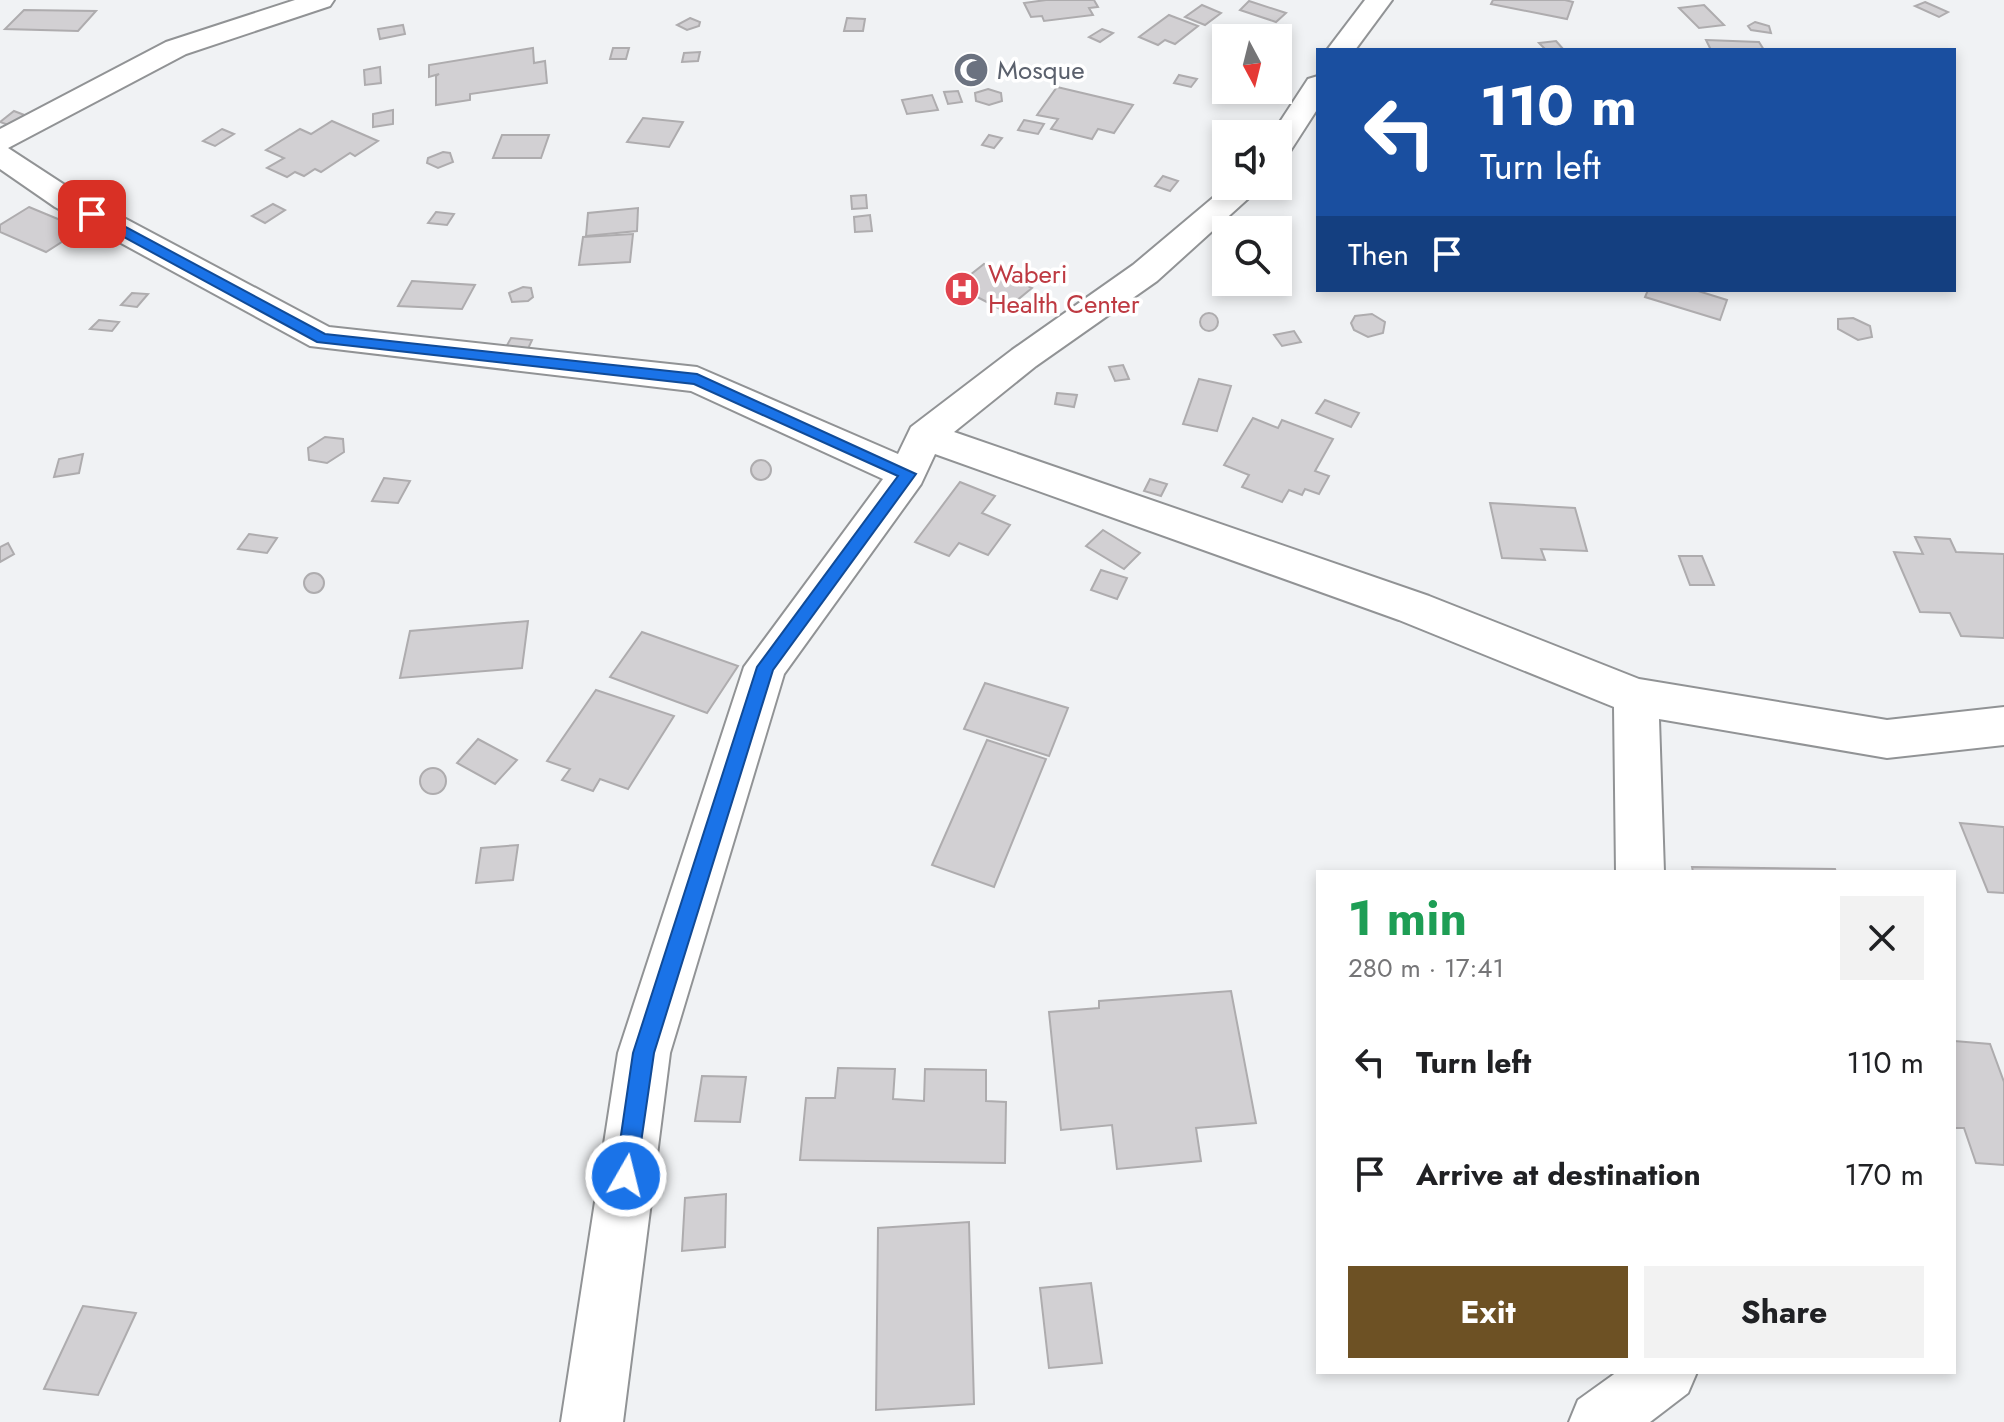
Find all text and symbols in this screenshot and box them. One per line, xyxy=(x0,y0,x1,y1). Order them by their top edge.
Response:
north arrow xyxy=(1212,24,1292,104)
map controls xyxy=(1212,24,1292,296)
mosque icon: Mosque xyxy=(952,51,990,89)
place label: Mosque xyxy=(997,51,1085,89)
text: 110 m xyxy=(1480,65,1637,146)
icon: left xyxy=(1348,80,1452,184)
button: sound xyxy=(1212,120,1292,200)
text: Turn left xyxy=(1480,140,1601,192)
pin xyxy=(58,180,126,248)
icon: arrive xyxy=(70,192,114,236)
button: search xyxy=(1212,216,1292,296)
icon: arrive xyxy=(1425,232,1469,276)
text: Then xyxy=(1348,233,1409,276)
place label: Waberi Health Center xyxy=(988,255,1140,323)
hospital icon: Waberi Health Center xyxy=(943,270,981,308)
text: 1 min xyxy=(1348,884,1467,953)
button: close xyxy=(1840,896,1924,980)
text: 280 m · 17:41 xyxy=(1348,949,1504,987)
icon: left xyxy=(1348,1040,1392,1084)
text: Turn left xyxy=(1416,1041,1531,1084)
text: 110 m xyxy=(1847,1041,1924,1084)
position arrow xyxy=(584,1134,668,1218)
icon: arrive xyxy=(1348,1152,1392,1196)
text: Arrive at destination xyxy=(1416,1153,1701,1196)
text: 170 m xyxy=(1844,1153,1924,1196)
button: Exit xyxy=(1348,1266,1628,1358)
button: Share xyxy=(1644,1266,1924,1358)

